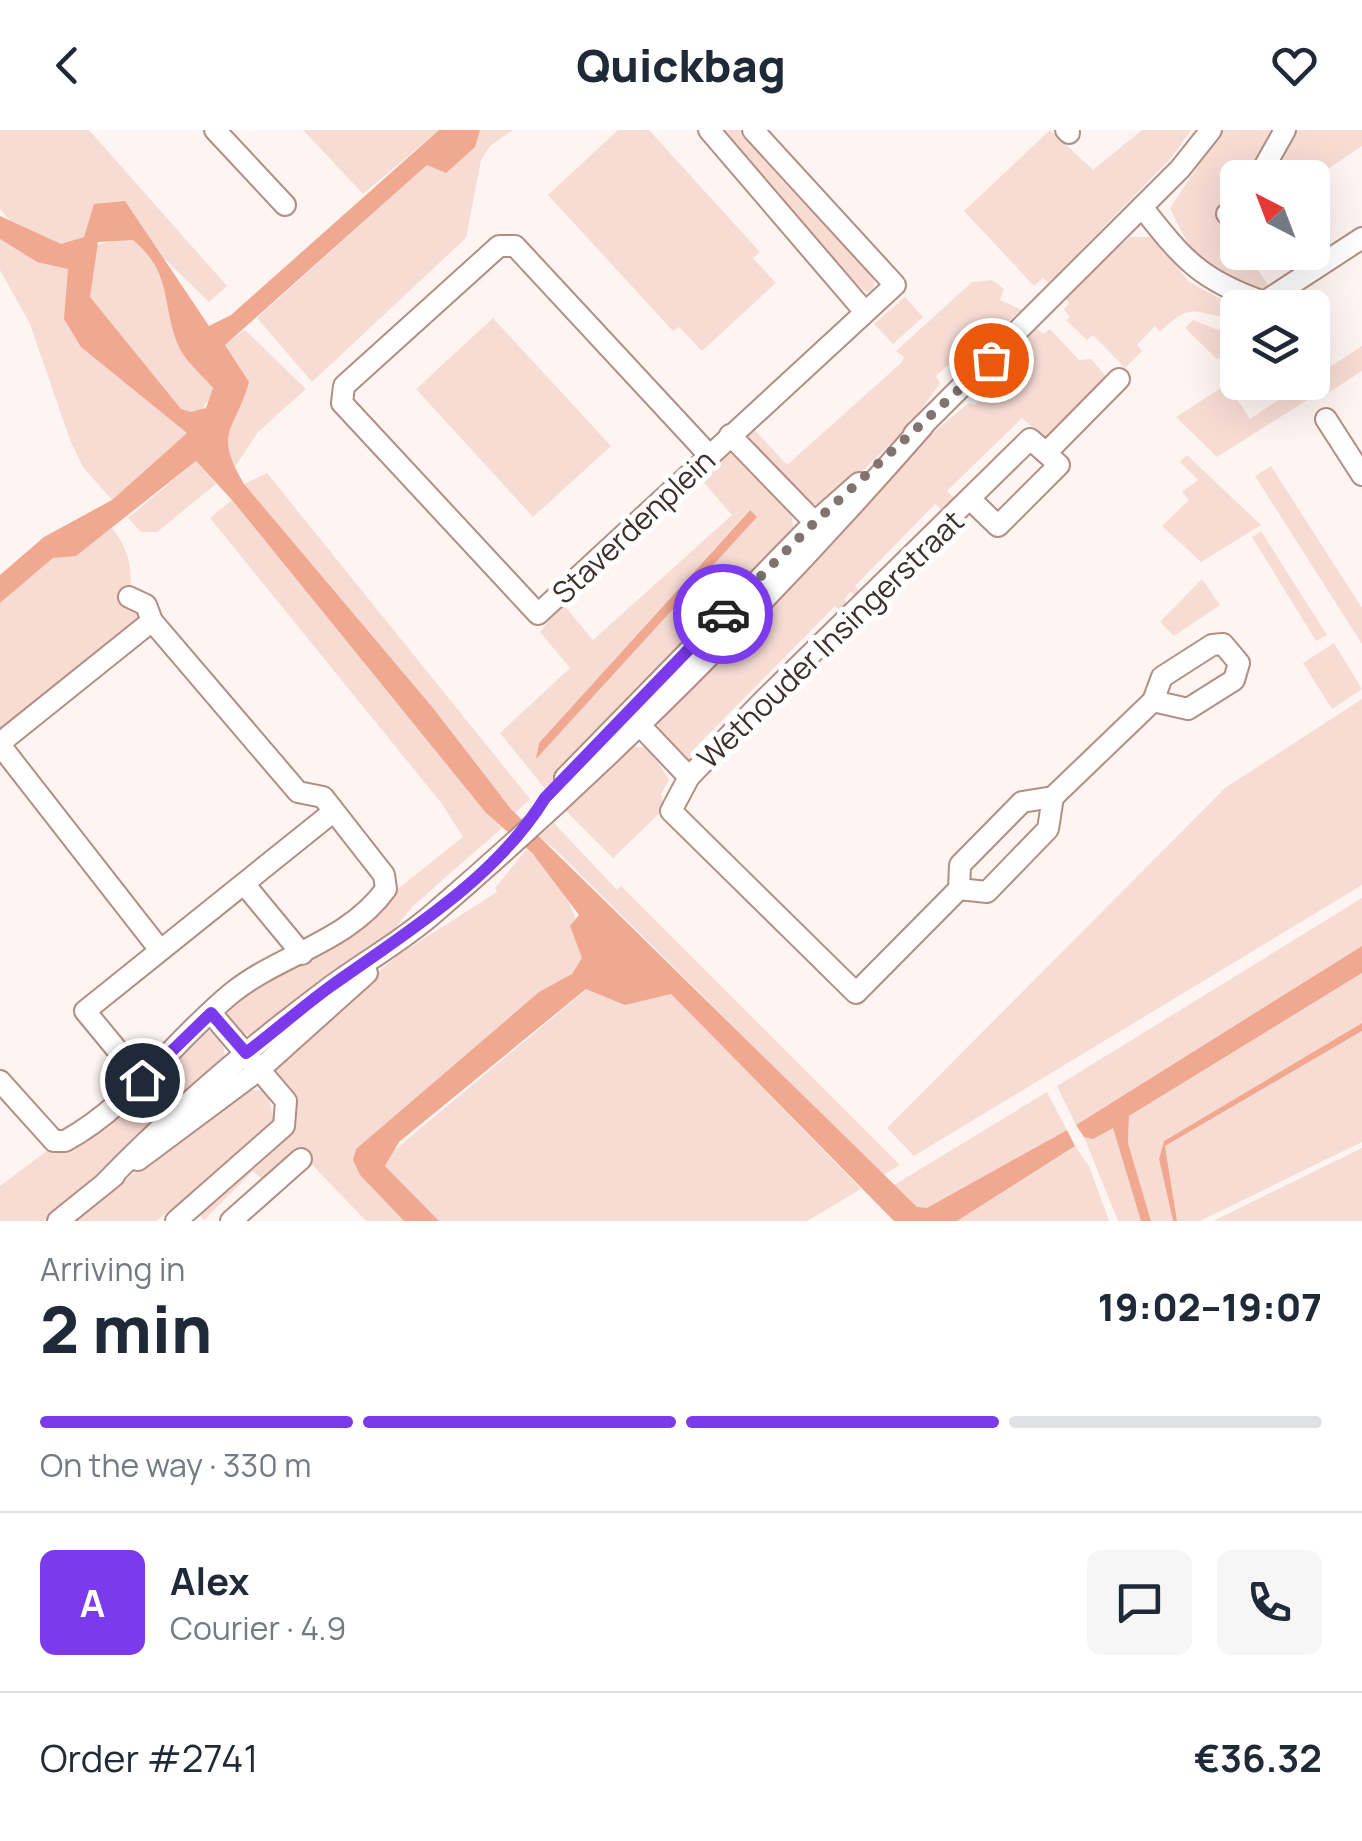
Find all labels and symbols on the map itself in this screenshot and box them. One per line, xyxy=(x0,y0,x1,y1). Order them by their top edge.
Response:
north arrow xyxy=(1220,160,1330,270)
pin xyxy=(949,318,1034,403)
street label: Staverdenplein xyxy=(543,440,723,612)
street label: Wethouder Insingerstraat xyxy=(688,501,972,777)
courier xyxy=(673,564,773,664)
pin xyxy=(100,1038,185,1123)

